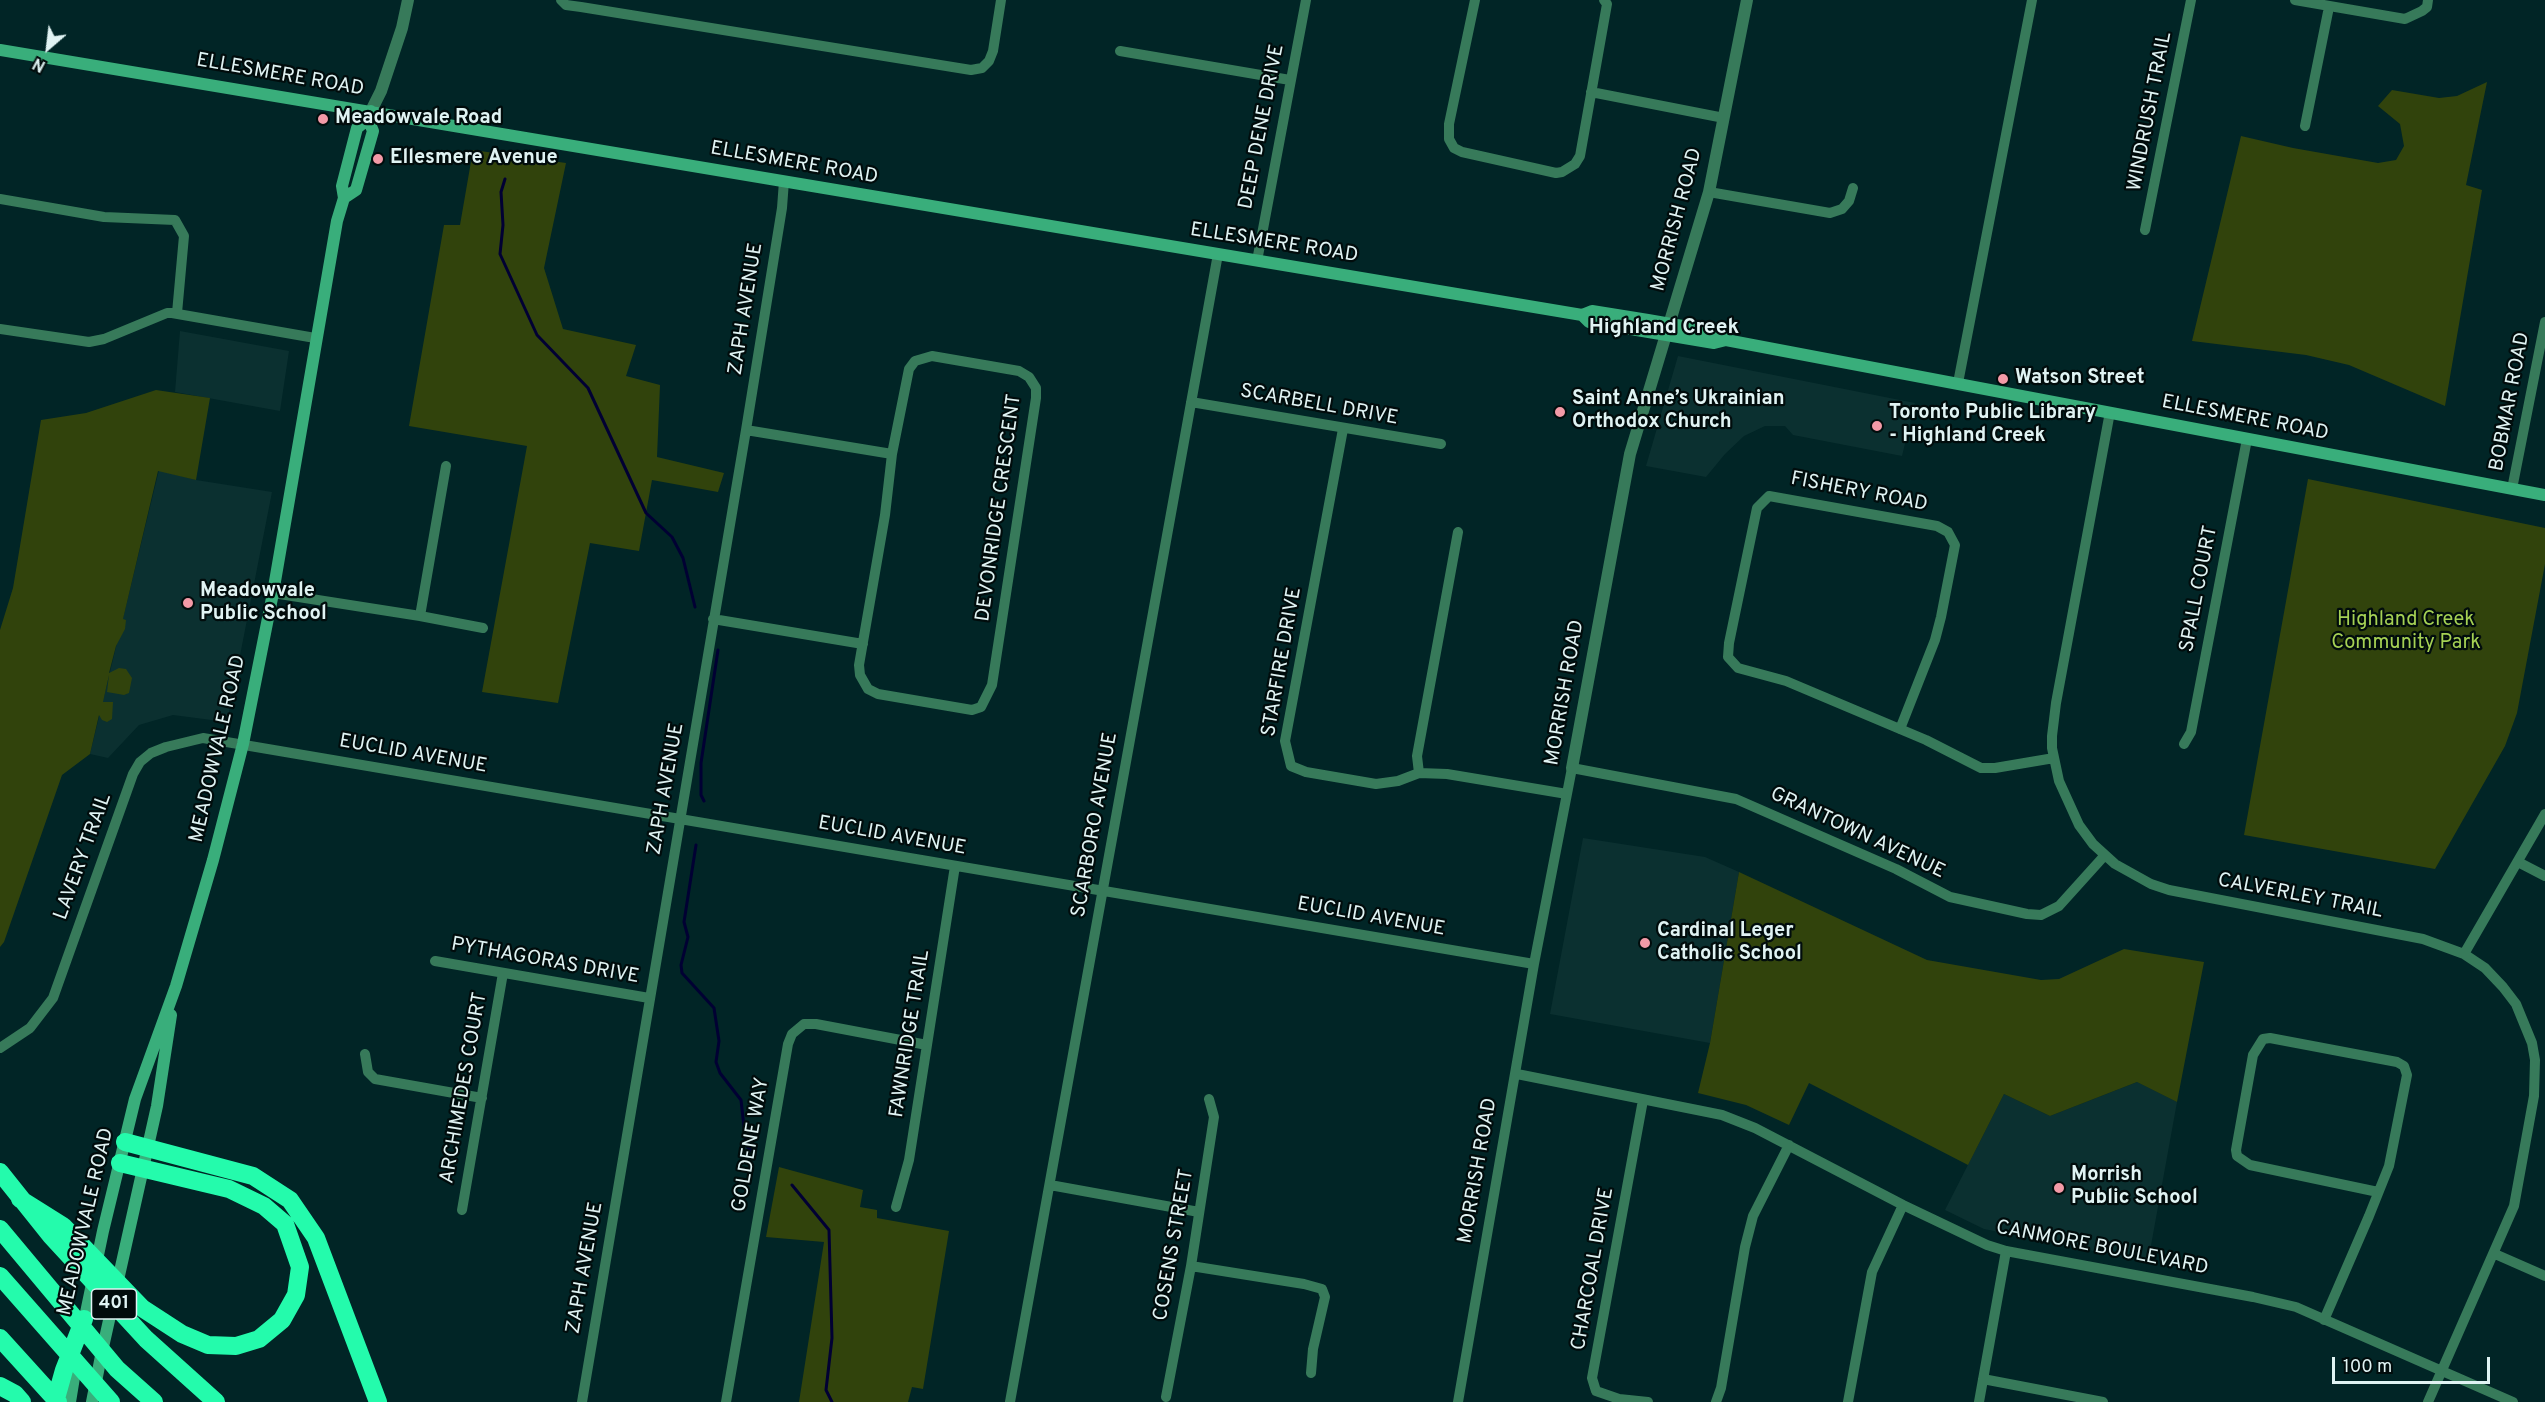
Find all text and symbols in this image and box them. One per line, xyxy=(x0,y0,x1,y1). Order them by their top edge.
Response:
north arrow xyxy=(18,18,78,78)
street label: WINDRUSH TRAIL xyxy=(2124,30,2178,194)
street label: DEEP DENE DRIVE xyxy=(1235,42,1291,212)
street label: ELLESMERE ROAD xyxy=(194,49,366,103)
text: N xyxy=(30,52,49,75)
place label: Meadowvale Road xyxy=(335,107,502,131)
marker: Meadowvale Road xyxy=(316,112,330,126)
street label: ELLESMERE ROAD xyxy=(708,137,880,191)
street label: MORRISH ROAD xyxy=(1647,146,1709,294)
place label: Ellesmere Avenue xyxy=(390,147,558,171)
marker: Ellesmere Avenue xyxy=(371,152,385,166)
street label: ELLESMERE ROAD xyxy=(1188,219,1360,269)
street label: ZAPH AVENUE xyxy=(725,241,769,377)
district label: Highland Creek xyxy=(1589,316,1739,342)
street label: BOBMAR ROAD xyxy=(2486,330,2536,474)
place label: Watson Street xyxy=(2015,367,2145,391)
marker: Watson Street xyxy=(1996,372,2010,386)
street label: SCARBELL DRIVE xyxy=(1238,380,1400,432)
place label: Saint Anne’s Ukrainian Orthodox Church xyxy=(1572,388,1785,435)
street label: ELLESMERE ROAD xyxy=(2159,391,2331,447)
street label: DEVONRIDGE CRESCENT xyxy=(972,393,1028,623)
place label: Toronto Public Library - Highland Creek xyxy=(1889,402,2096,449)
marker: Saint Anne’s Ukrainian Orthodox Church xyxy=(1553,405,1567,419)
marker: Toronto Public Library - Highland Creek xyxy=(1870,419,1884,433)
street label: FISHERY ROAD xyxy=(1788,468,1930,518)
street label: SPALL COURT xyxy=(2176,524,2224,654)
place label: Meadowvale Public School xyxy=(200,580,327,627)
street label: STARFIRE DRIVE xyxy=(1258,585,1308,739)
marker: Meadowvale Public School xyxy=(181,596,195,610)
park label: Highland Creek Community Park xyxy=(2331,609,2481,656)
street label: MORRISH ROAD xyxy=(1541,618,1591,768)
street label: MEADOWVALE ROAD xyxy=(186,653,252,845)
street label: ZAPH AVENUE xyxy=(644,721,690,857)
street label: EUCLID AVENUE xyxy=(337,730,489,780)
street label: SCARBORO AVENUE xyxy=(1068,731,1124,919)
street label: GRANTOWN AVENUE xyxy=(1766,783,1948,885)
street label: LAVERY TRAIL xyxy=(50,791,118,923)
street label: EUCLID AVENUE xyxy=(816,812,968,862)
street label: CALVERLEY TRAIL xyxy=(2215,869,2385,925)
street label: EUCLID AVENUE xyxy=(1295,893,1447,943)
place label: Cardinal Leger Catholic School xyxy=(1657,920,1802,967)
street label: PYTHAGORAS DRIVE xyxy=(449,934,641,990)
marker: Cardinal Leger Catholic School xyxy=(1638,936,1652,950)
street label: FAWNRIDGE TRAIL xyxy=(886,949,936,1119)
street label: ARCHIMEDES COURT xyxy=(436,990,494,1186)
street label: GOLDENE WAY xyxy=(728,1076,776,1214)
street label: MORRISH ROAD xyxy=(1454,1096,1504,1246)
street label: MEADOWVALE ROAD xyxy=(54,1126,120,1318)
place label: Morrish Public School xyxy=(2071,1164,2198,1211)
street label: COSENS STREET xyxy=(1150,1167,1200,1323)
marker: Morrish Public School xyxy=(2052,1181,2066,1195)
street label: CHARCOAL DRIVE xyxy=(1568,1186,1620,1352)
street label: ZAPH AVENUE xyxy=(563,1200,609,1336)
street label: CANMORE BOULEVARD xyxy=(1994,1217,2210,1281)
road number: 401 xyxy=(92,1289,136,1319)
scale bar xyxy=(2335,1345,2492,1383)
text: 100 m xyxy=(2343,1356,2392,1379)

